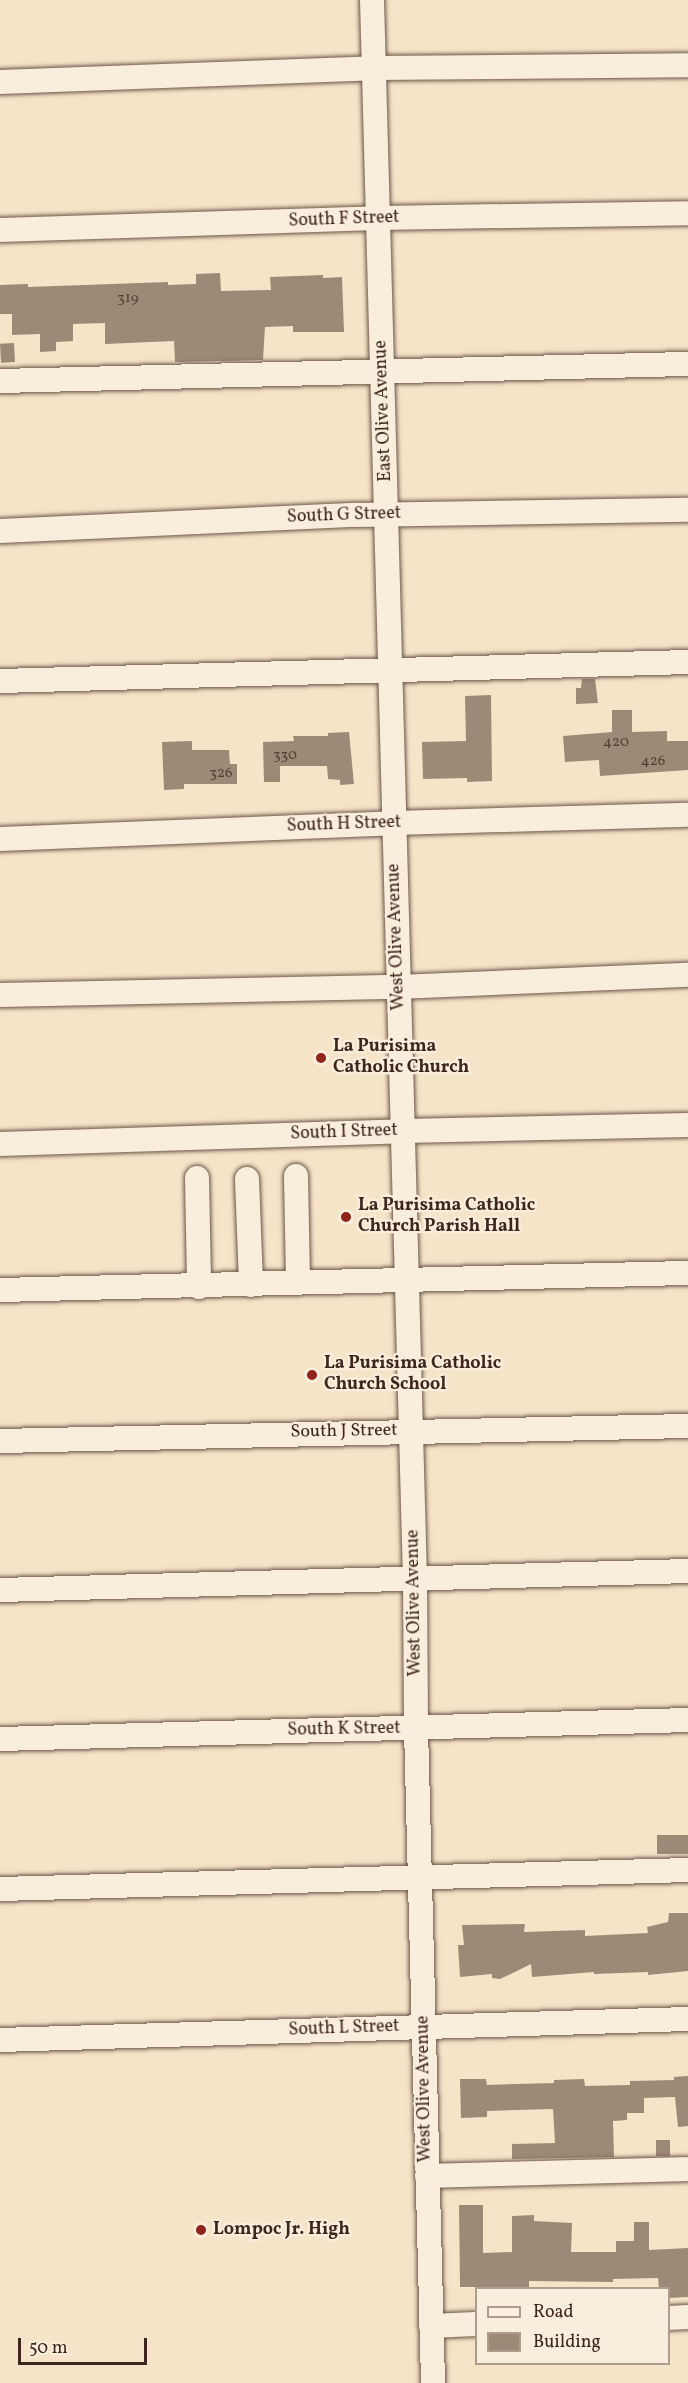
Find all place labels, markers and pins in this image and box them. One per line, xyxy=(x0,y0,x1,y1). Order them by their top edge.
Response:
place label: La Purisima Catholic Church xyxy=(333,1037,469,1080)
marker: La Purisima Catholic Church xyxy=(314,1051,328,1065)
place label: La Purisima Catholic Church Parish Hall xyxy=(358,1196,535,1238)
marker: La Purisima Catholic Church Parish Hall xyxy=(339,1210,353,1224)
place label: La Purisima Catholic Church School xyxy=(324,1354,501,1396)
marker: La Purisima Catholic Church School xyxy=(305,1368,319,1382)
place label: Lompoc Jr. High xyxy=(213,2219,350,2241)
marker: Lompoc Jr. High xyxy=(194,2223,208,2237)

